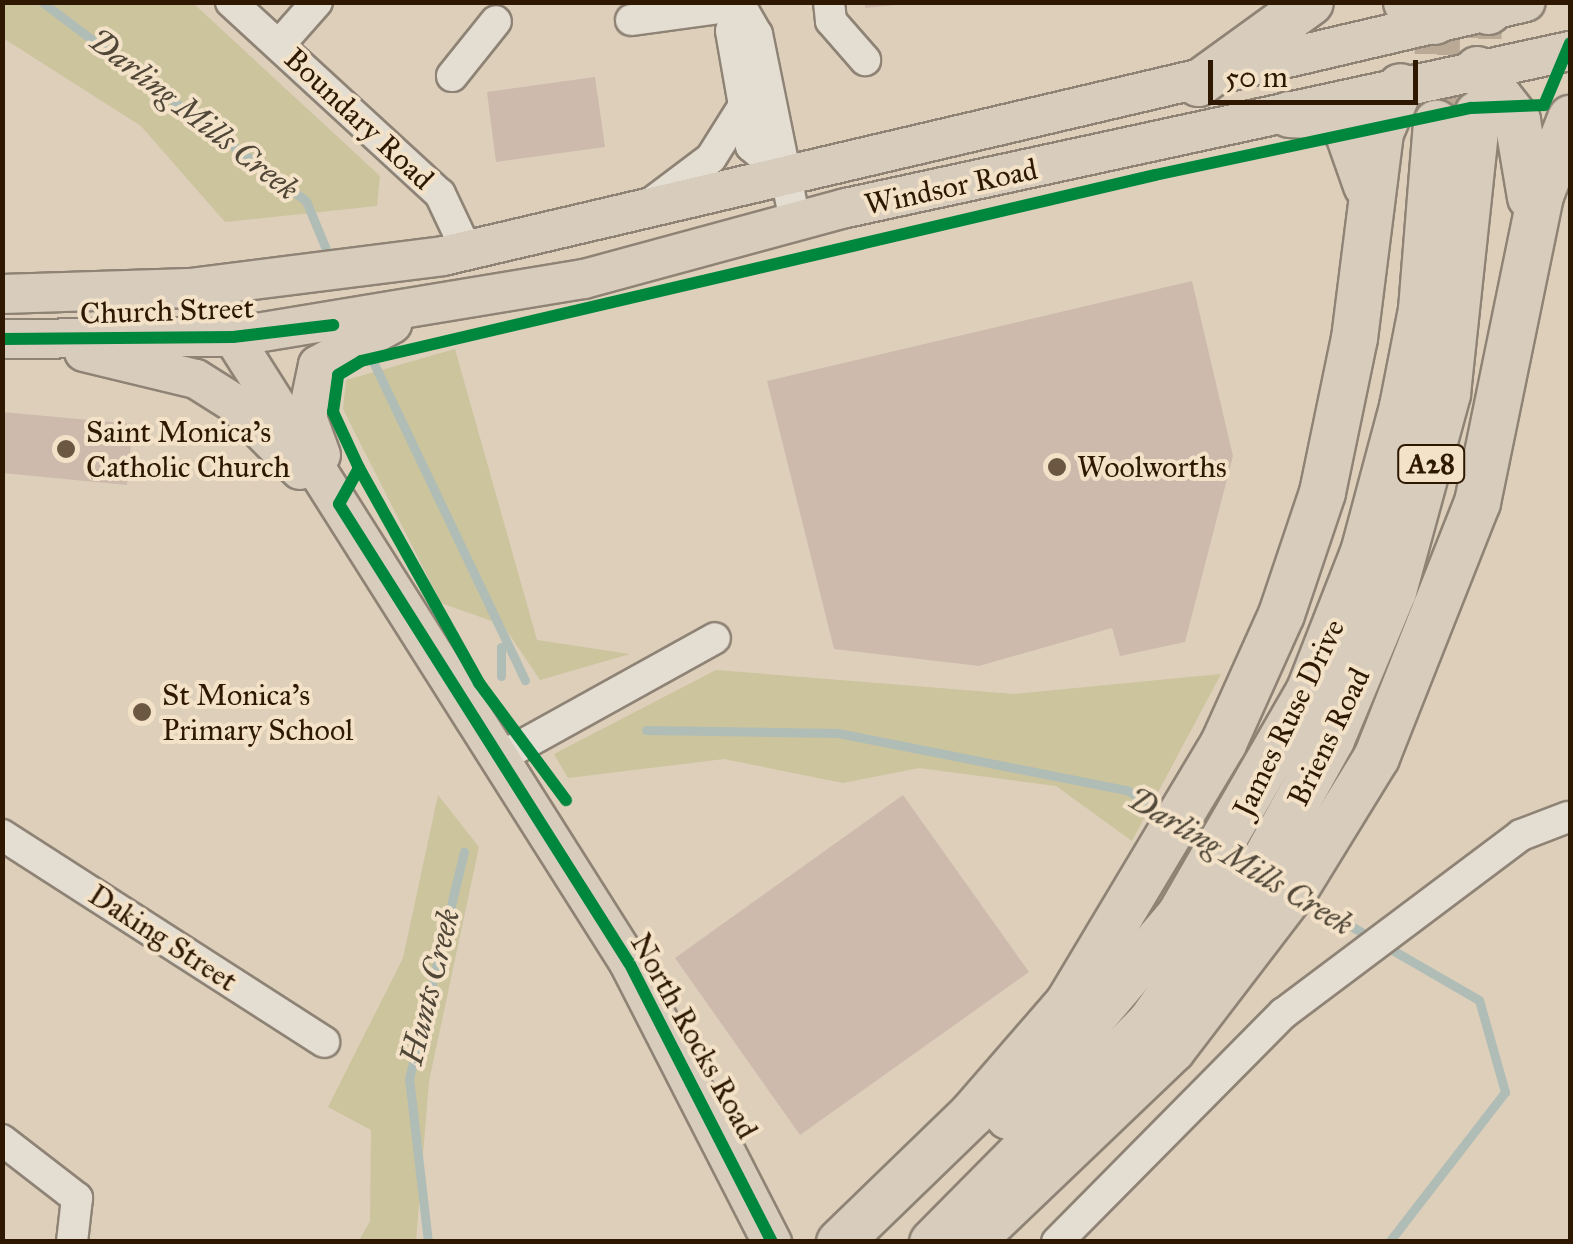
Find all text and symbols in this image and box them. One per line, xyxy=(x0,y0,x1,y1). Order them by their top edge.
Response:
water label: Darling Mills Creek xyxy=(80,21,306,209)
scale bar xyxy=(1213,40,1423,102)
street label: Boundary Road xyxy=(277,41,441,197)
text: 50 m xyxy=(1225,59,1288,95)
street label: Windsor Road xyxy=(861,151,1041,223)
street label: Church Street xyxy=(79,290,255,332)
place label: Saint Monica's Catholic Church xyxy=(86,414,290,484)
marker: Saint Monica's Catholic Church xyxy=(55,438,77,460)
road number: A28 xyxy=(1396,441,1466,487)
place label: Woolworths xyxy=(1077,449,1227,485)
marker: Woolworths xyxy=(1046,456,1068,478)
street label: James Ruse Drive xyxy=(1226,613,1352,823)
street label: Briens Road xyxy=(1280,662,1378,812)
place label: St Monica's Primary School xyxy=(162,677,353,748)
marker: St Monica's Primary School xyxy=(131,701,153,723)
water label: Darling Mills Creek xyxy=(1120,780,1360,944)
street label: Daking Street xyxy=(82,877,244,999)
water label: Hunts Creek xyxy=(393,905,469,1069)
street label: North Rocks Road xyxy=(623,927,765,1145)

